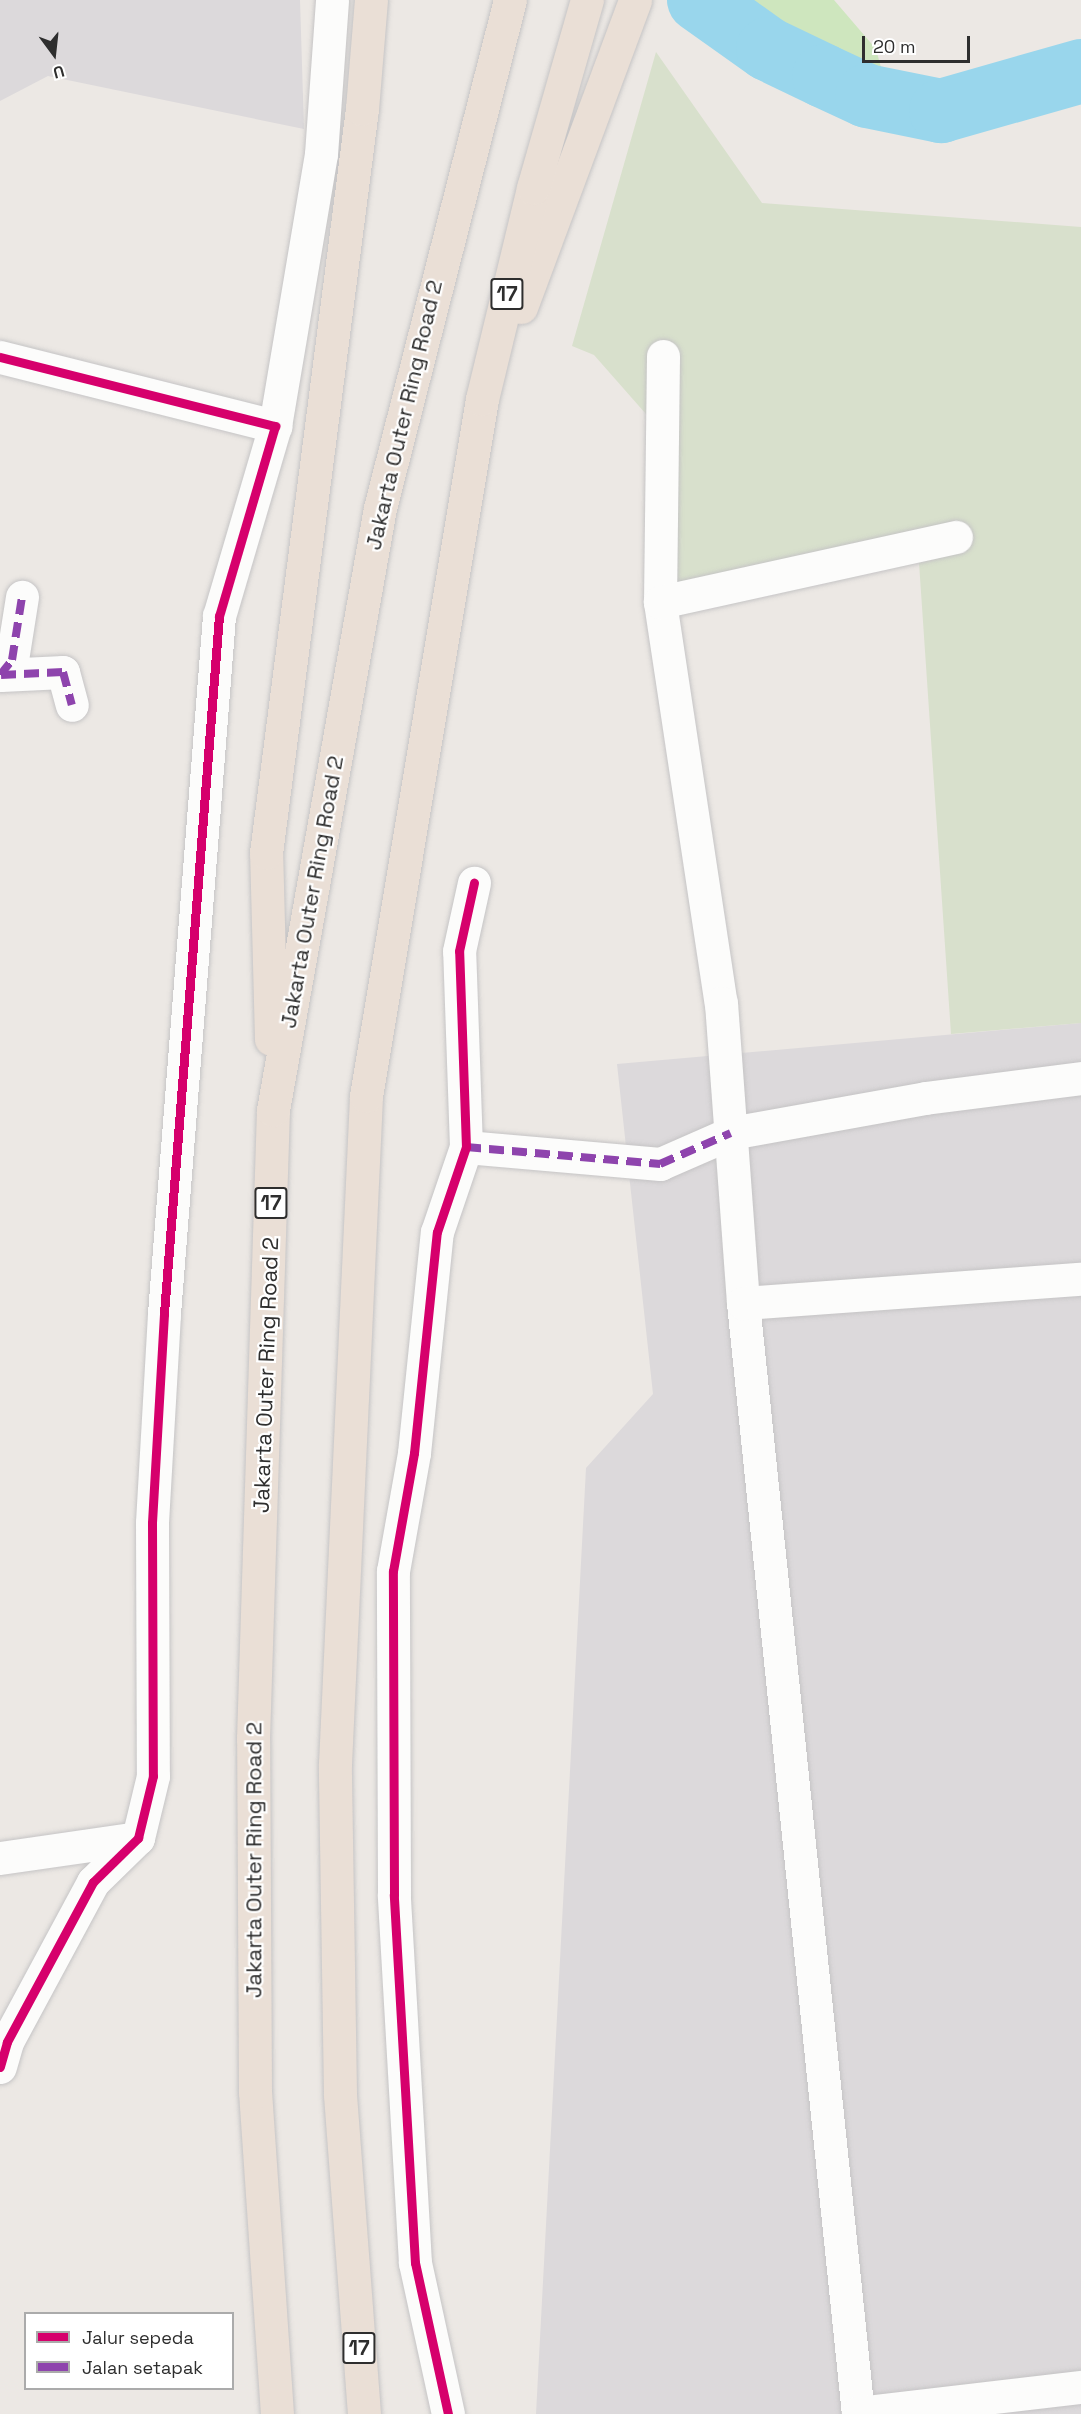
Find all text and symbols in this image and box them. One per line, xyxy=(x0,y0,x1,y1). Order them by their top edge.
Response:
north arrow xyxy=(24,24,84,84)
scale bar xyxy=(865,24,973,62)
text: 20 m xyxy=(873,35,916,58)
text: U xyxy=(51,60,67,83)
road number: 17 xyxy=(489,276,525,312)
street label: Jakarta Outer Ring Road 2 xyxy=(360,277,448,553)
street label: Jakarta Outer Ring Road 2 xyxy=(275,754,349,1030)
road number: 17 xyxy=(253,1185,289,1221)
street label: Jakarta Outer Ring Road 2 xyxy=(248,1236,284,1514)
street label: Jakarta Outer Ring Road 2 xyxy=(241,1722,267,1998)
legend xyxy=(24,2312,234,2390)
text: Jalur sepeda xyxy=(82,2326,194,2349)
road number: 17 xyxy=(341,2330,377,2366)
text: Jalan setapak xyxy=(82,2356,203,2379)

